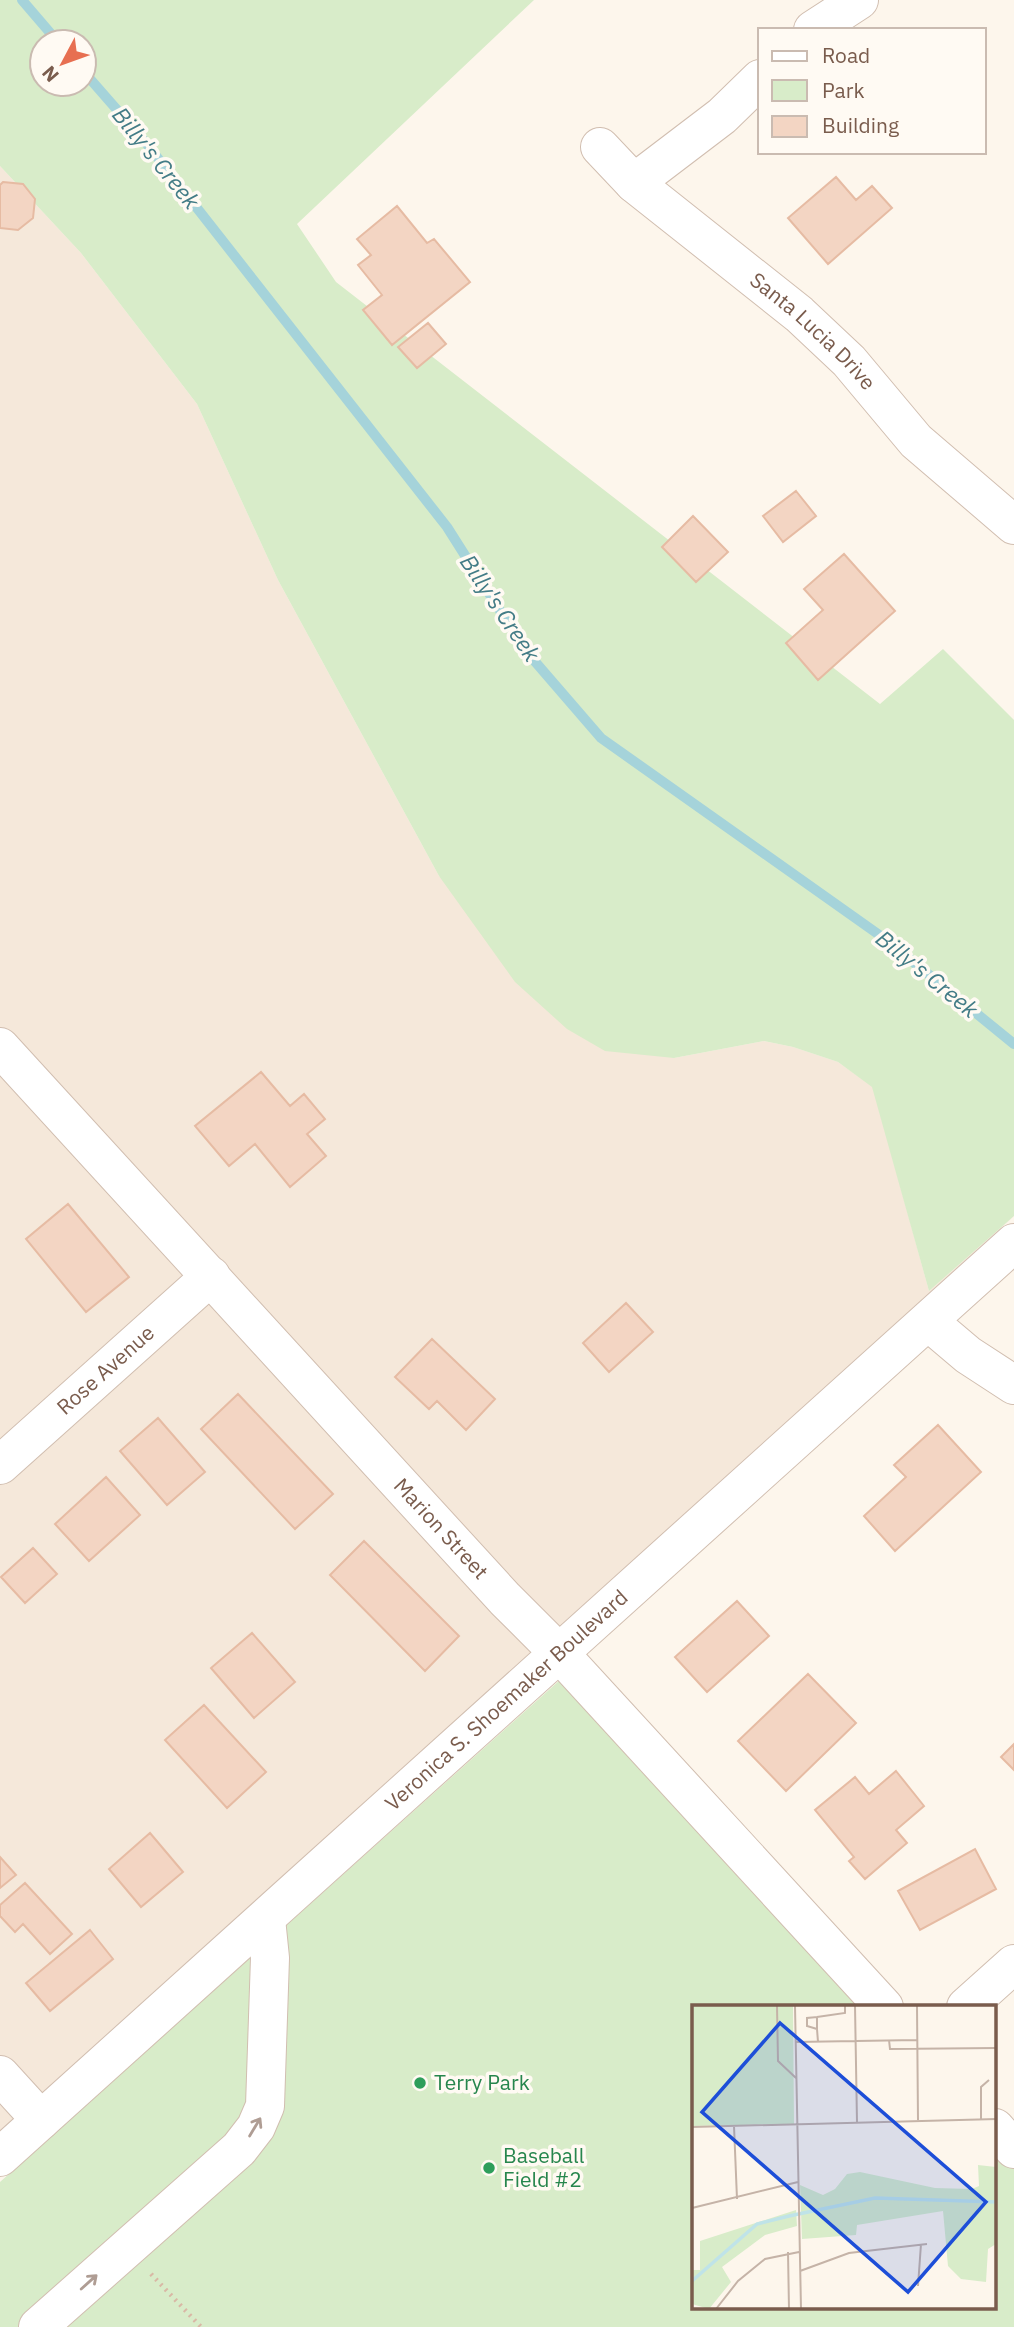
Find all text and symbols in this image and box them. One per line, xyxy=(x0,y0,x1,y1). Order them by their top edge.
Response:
north arrow xyxy=(28,28,98,98)
legend xyxy=(758,28,986,154)
text: Road xyxy=(822,41,870,69)
text: N xyxy=(37,61,64,87)
text: Park xyxy=(822,76,865,104)
water label: Billy's Creek xyxy=(106,100,208,215)
text: Building xyxy=(822,111,899,139)
street label: Santa Lucia Drive xyxy=(745,265,882,396)
water label: Billy's Creek xyxy=(454,548,548,668)
water label: Billy's Creek xyxy=(870,923,986,1024)
street label: Rose Avenue xyxy=(50,1318,160,1421)
street label: Marion Street xyxy=(388,1472,495,1585)
street label: Veronica S. Shoemaker Boulevard xyxy=(379,1583,633,1816)
inset map xyxy=(692,2005,996,2310)
place label: Terry Park xyxy=(434,2068,530,2096)
marker: Terry Park xyxy=(412,2075,428,2091)
one-way arrow xyxy=(248,2117,262,2137)
place label: Baseball Field #2 xyxy=(503,2141,585,2193)
marker: Baseball Field #2 xyxy=(481,2160,497,2176)
one-way arrow xyxy=(80,2274,98,2290)

